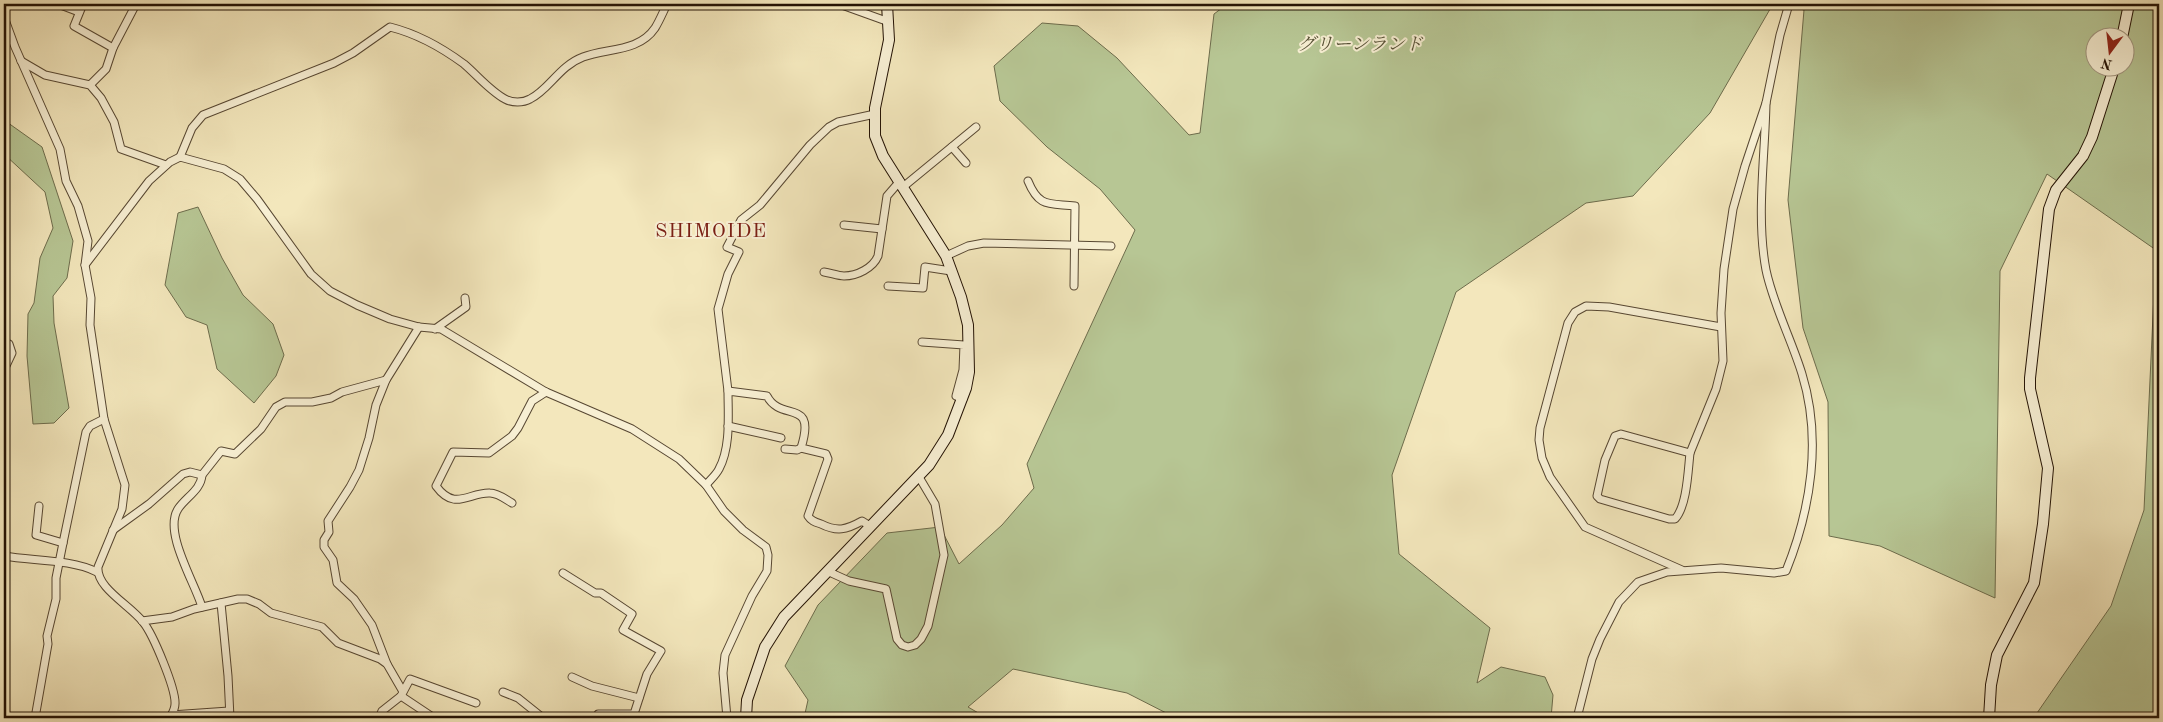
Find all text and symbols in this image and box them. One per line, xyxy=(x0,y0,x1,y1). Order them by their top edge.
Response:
north arrow xyxy=(2086,28,2136,78)
park label: グリーンランド xyxy=(1297,35,1424,54)
text: N xyxy=(2100,55,2114,72)
district label: SHIMOIDE xyxy=(655,222,767,242)

